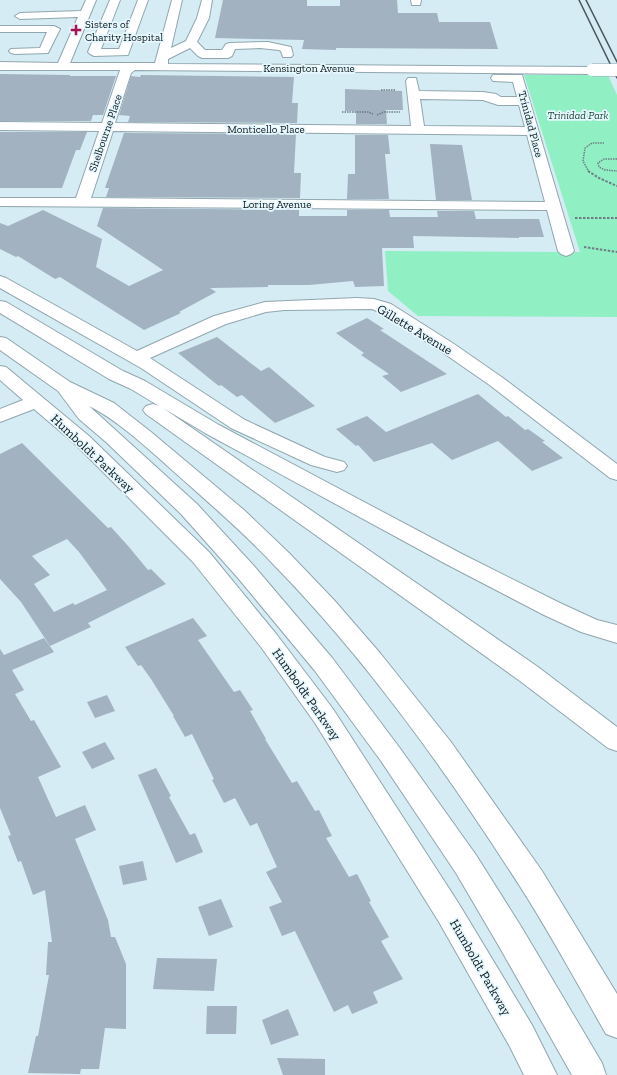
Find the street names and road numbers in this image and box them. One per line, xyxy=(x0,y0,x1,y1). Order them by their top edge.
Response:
street label: Kensington Avenue xyxy=(263,62,355,75)
street label: Trinidad Place xyxy=(515,89,546,159)
street label: Shelbourne Place xyxy=(86,93,125,174)
street label: Monticello Place xyxy=(227,123,305,136)
street label: Loring Avenue xyxy=(243,198,311,211)
street label: Gillette Avenue xyxy=(374,301,455,358)
street label: Humboldt Parkway xyxy=(48,411,138,496)
street label: Humboldt Parkway xyxy=(269,646,344,743)
street label: Humboldt Parkway xyxy=(447,917,514,1018)

